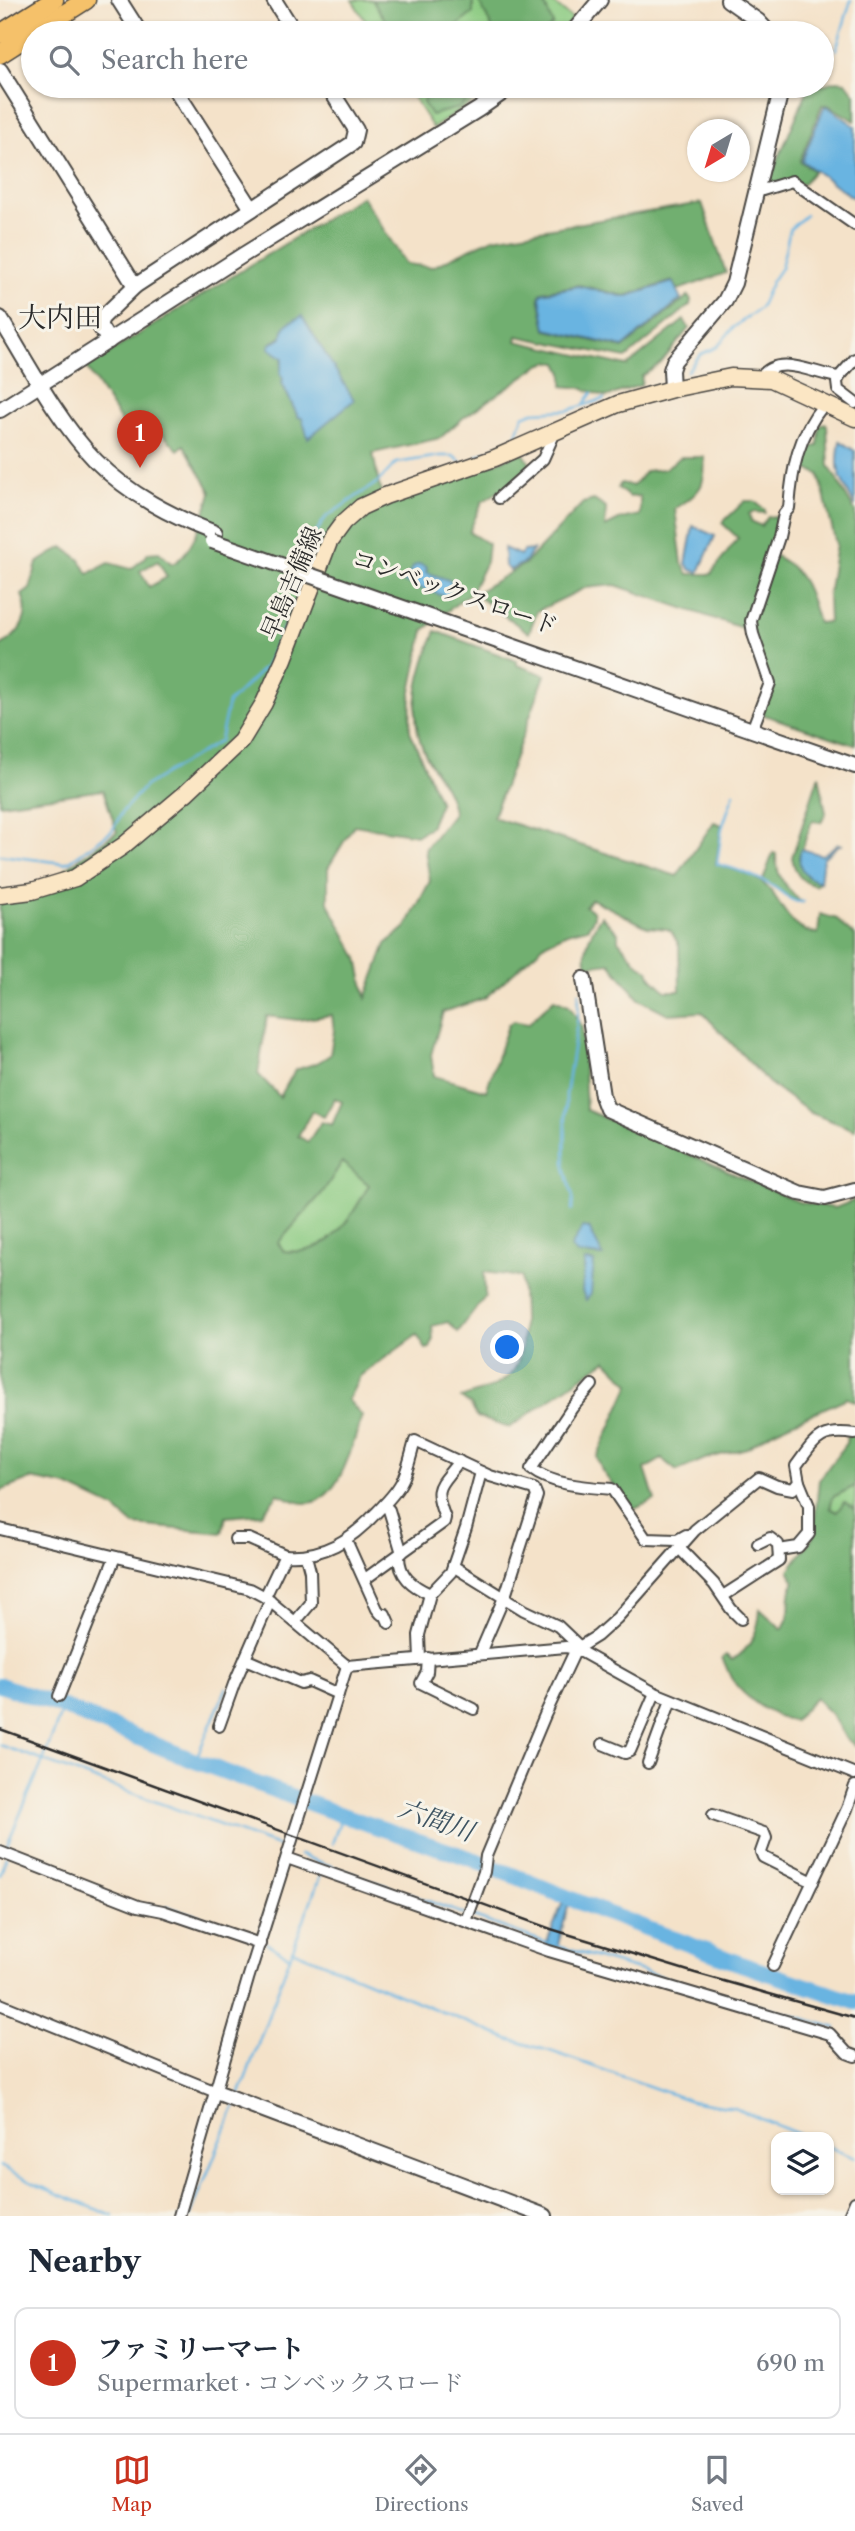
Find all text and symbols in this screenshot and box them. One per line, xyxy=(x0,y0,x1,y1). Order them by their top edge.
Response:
search box xyxy=(21,21,834,98)
icon: search xyxy=(45,41,83,79)
text: Search here xyxy=(101,44,248,76)
north arrow xyxy=(687,119,750,182)
district label: 大内田 xyxy=(18,300,102,334)
pin: 1 xyxy=(117,410,163,468)
street label: 早島吉備線 xyxy=(254,522,328,644)
street label: コンベックスロード xyxy=(348,543,562,641)
your location xyxy=(490,1330,524,1364)
water label: 六間川 xyxy=(394,1792,481,1849)
map controls xyxy=(771,2132,834,2195)
button: layers xyxy=(771,2132,834,2195)
text: Nearby xyxy=(28,2243,141,2280)
text: ファミリーマート xyxy=(97,2333,304,2365)
text: 1 xyxy=(48,2349,58,2377)
text: 690 m xyxy=(756,2349,825,2377)
text: Supermarket · コンベックスロード xyxy=(97,2369,464,2397)
tab: Map xyxy=(111,2451,152,2516)
tab: Directions xyxy=(375,2451,468,2516)
tab: Saved xyxy=(691,2451,744,2516)

